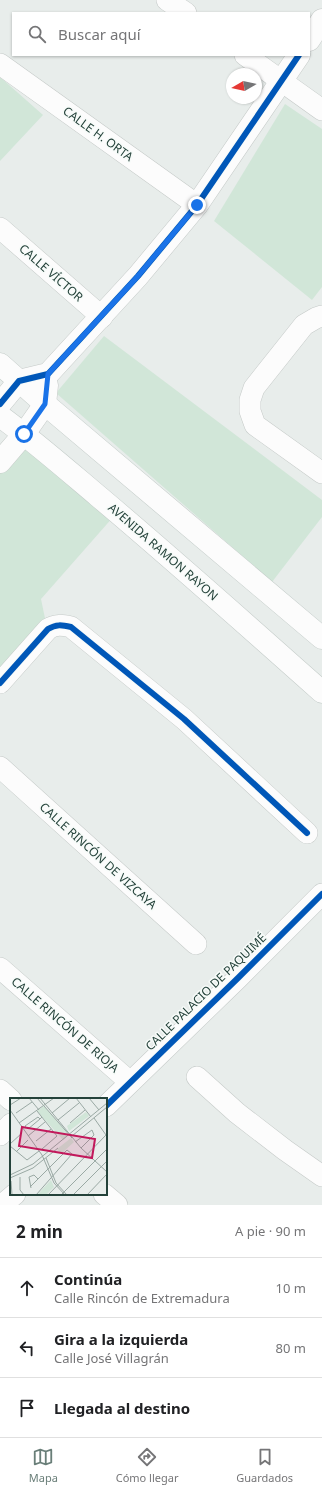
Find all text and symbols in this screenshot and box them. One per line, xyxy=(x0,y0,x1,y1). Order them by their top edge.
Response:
search box xyxy=(12,12,310,56)
icon: search xyxy=(26,23,48,45)
text: Buscar aquí xyxy=(58,24,141,44)
north arrow xyxy=(226,68,262,104)
street label: CALLE H. ORTA xyxy=(60,102,137,165)
route end xyxy=(188,196,206,214)
street label: CALLE VÍCTOR xyxy=(16,240,87,306)
route start xyxy=(15,425,33,443)
street label: AVENIDA RAMON RAYON xyxy=(105,499,222,604)
street label: CALLE RINCÓN DE VIZCAYA xyxy=(36,798,161,913)
street label: CALLE PALACIO DE PAQUIMÉ xyxy=(141,929,270,1054)
street label: CALLE RINCÓN DE RIOJA xyxy=(8,973,123,1076)
inset map xyxy=(10,1098,107,1195)
text: 2 min xyxy=(16,1220,63,1243)
text: A pie · 90 m xyxy=(235,1222,306,1240)
text: Continúa xyxy=(54,1269,122,1289)
icon: ahead xyxy=(16,1277,38,1299)
text: 10 m xyxy=(276,1279,306,1297)
text: Calle Rincón de Extremadura xyxy=(54,1289,230,1307)
text: Gira a la izquierda xyxy=(54,1329,188,1349)
icon: left xyxy=(16,1337,38,1359)
text: 80 m xyxy=(276,1339,306,1357)
text: Calle José Villagrán xyxy=(54,1349,169,1367)
icon: arrive xyxy=(16,1397,38,1419)
text: Llegada al destino xyxy=(54,1398,190,1418)
tab: Mapa xyxy=(29,1446,58,1485)
tab: Cómo llegar xyxy=(116,1446,178,1485)
tab: Guardados xyxy=(236,1446,293,1485)

